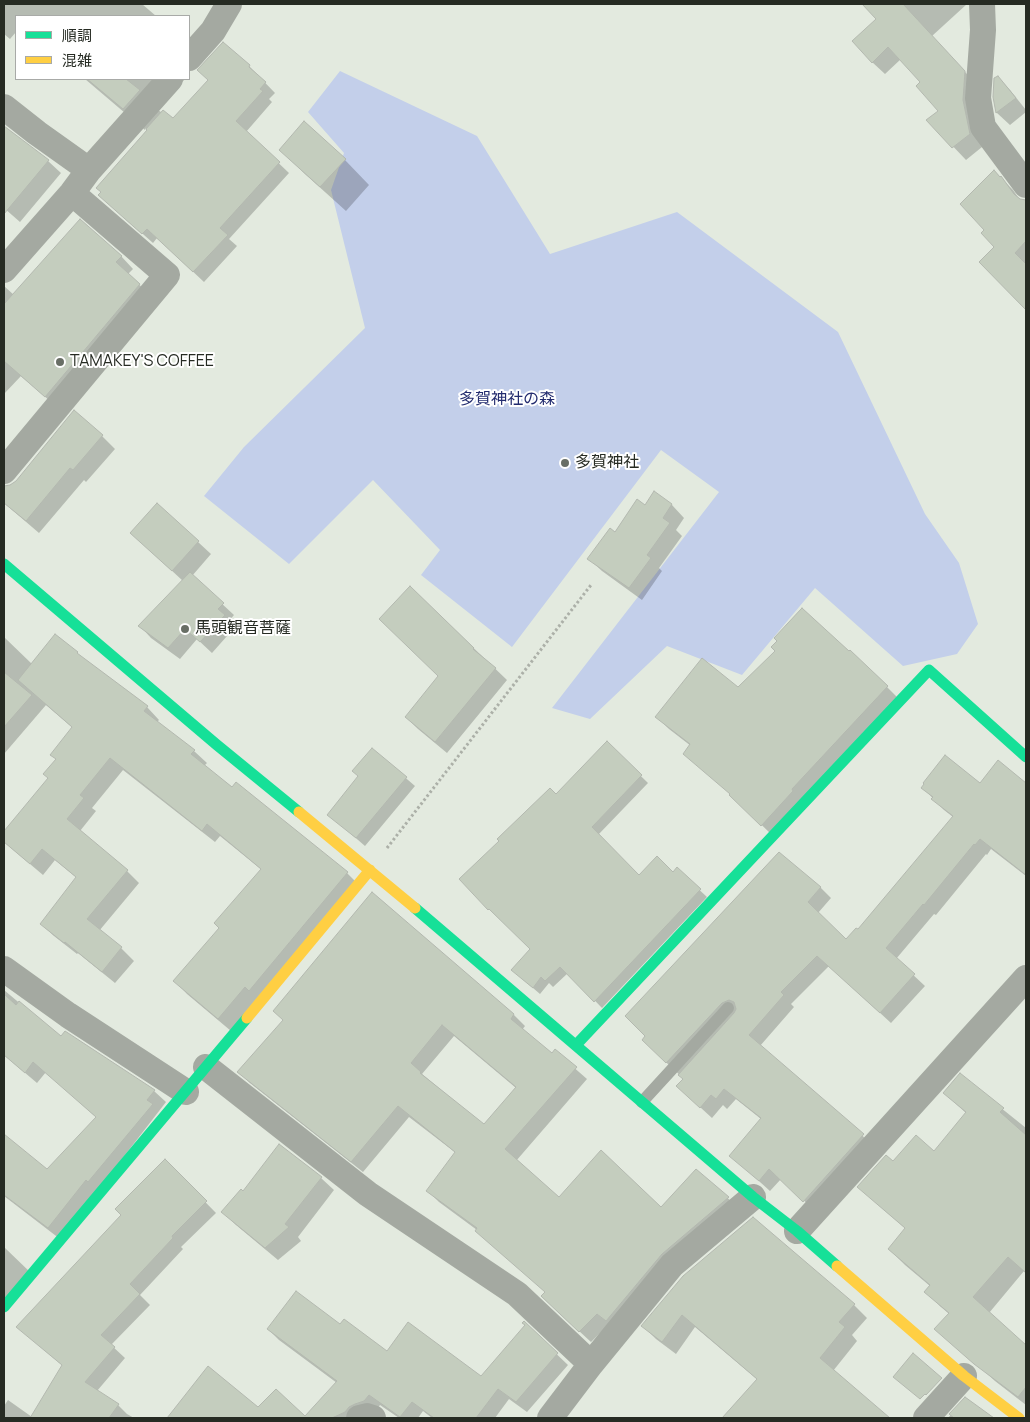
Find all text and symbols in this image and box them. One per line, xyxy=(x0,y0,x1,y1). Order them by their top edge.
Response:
legend xyxy=(15,15,190,80)
text: 順調 xyxy=(62,25,92,46)
text: 混雑 xyxy=(62,50,92,71)
place label: TAMAKEY'S COFFEE xyxy=(70,352,214,372)
marker: TAMAKEY'S COFFEE xyxy=(54,356,66,368)
park label: 多賀神社の森 xyxy=(459,390,555,410)
place label: 多賀神社 xyxy=(575,453,639,473)
marker: 多賀神社 xyxy=(559,457,571,469)
place label: 馬頭観音菩薩 xyxy=(195,619,291,639)
marker: 馬頭観音菩薩 xyxy=(179,623,191,635)

